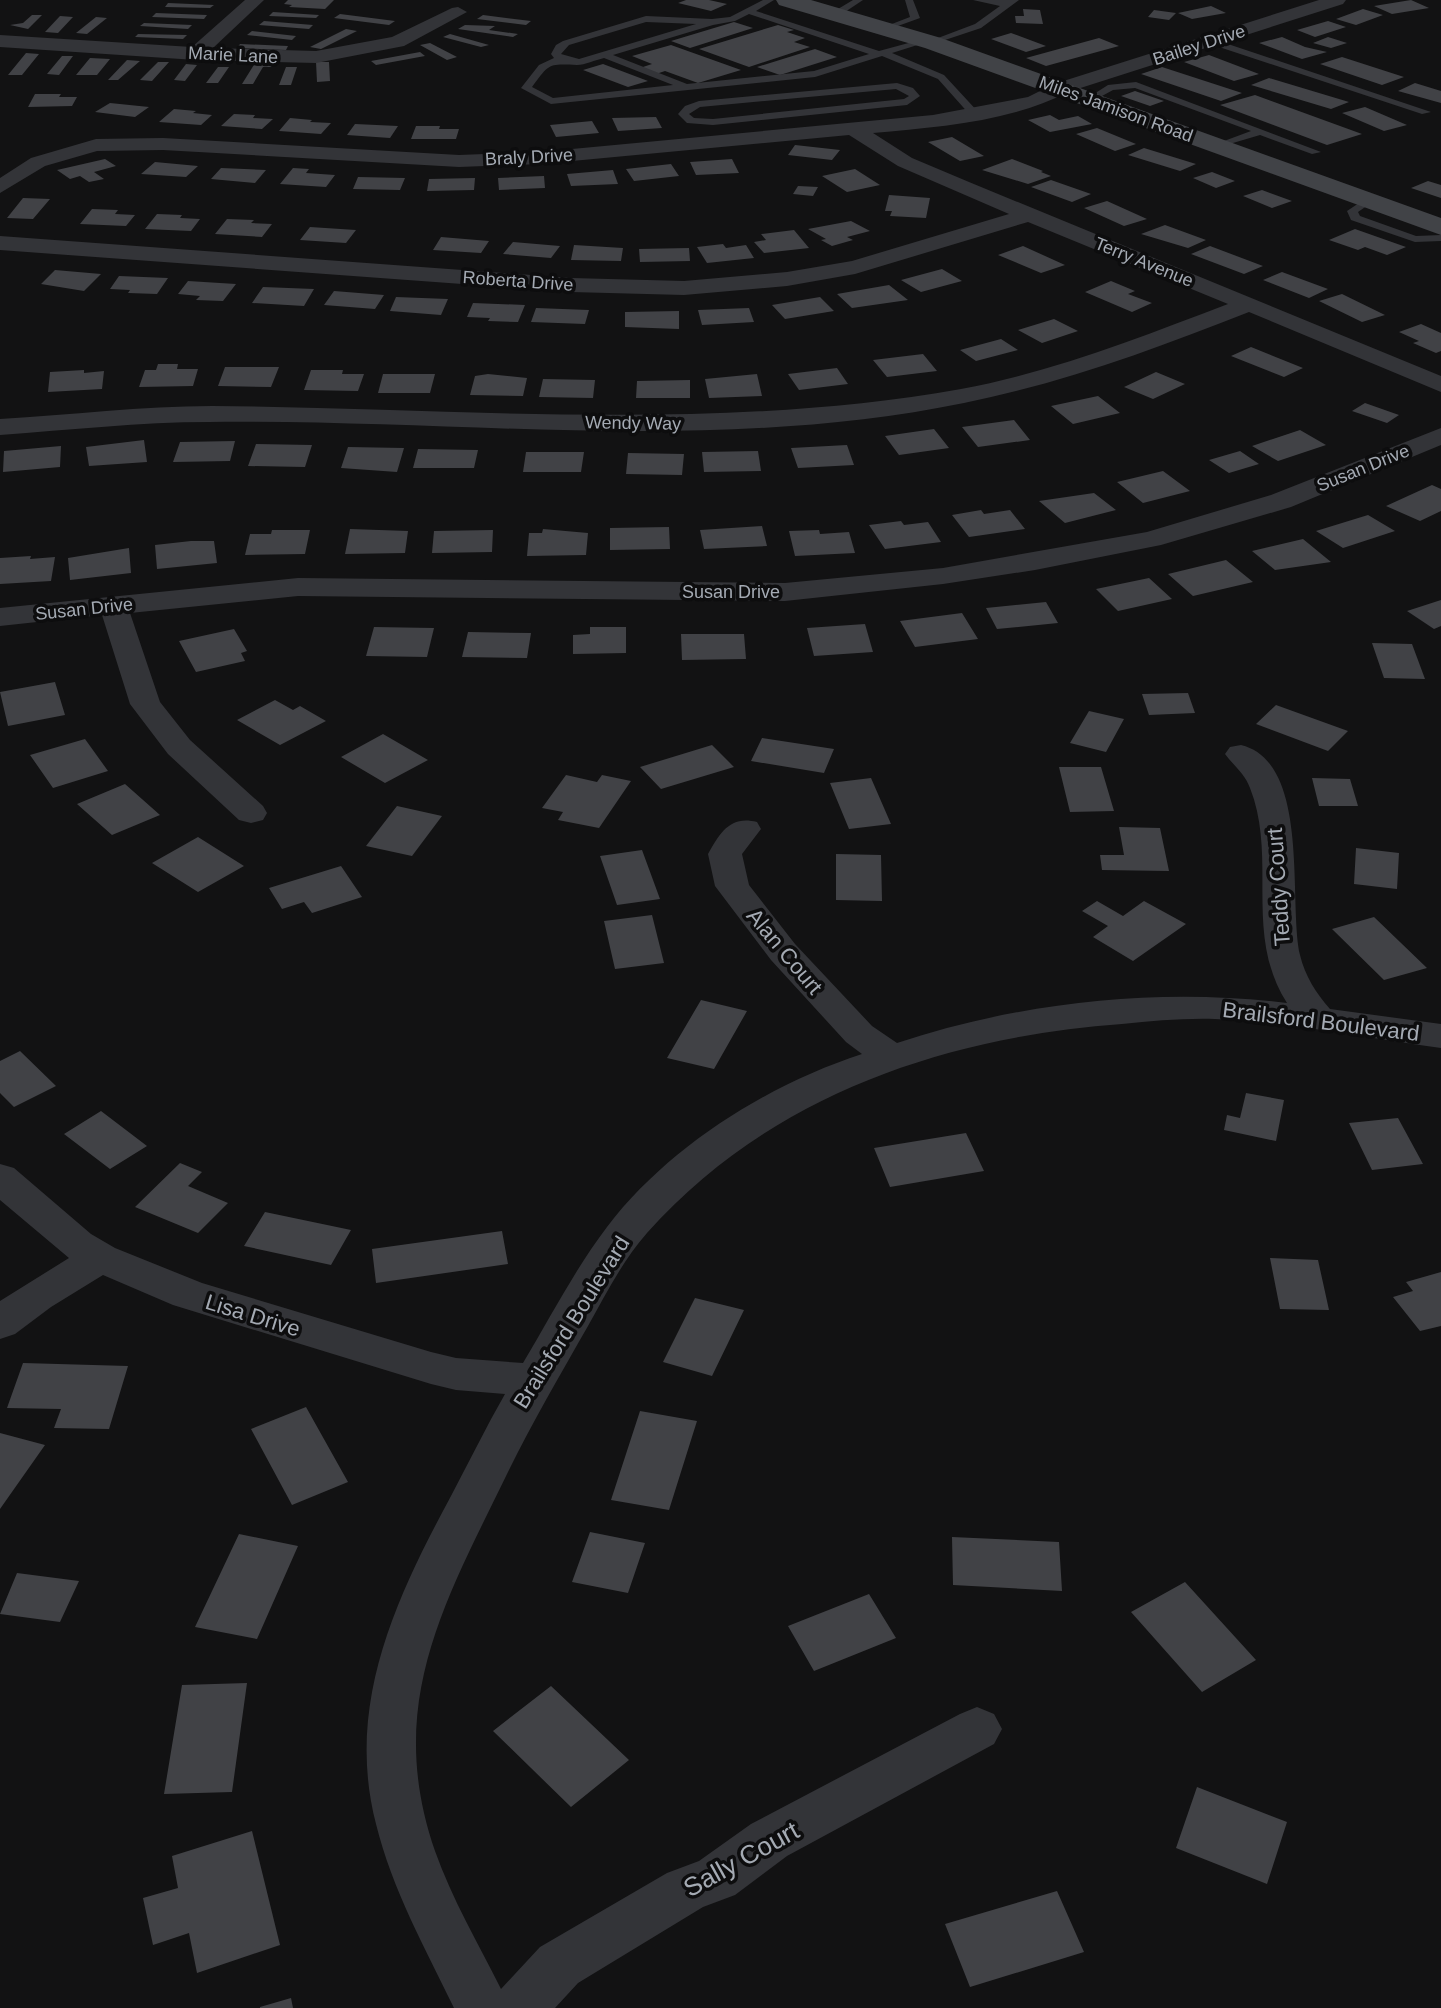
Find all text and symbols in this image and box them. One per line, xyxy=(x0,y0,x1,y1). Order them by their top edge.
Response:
street label: Bailey Drive xyxy=(1150,21,1248,69)
street label: Marie Lane xyxy=(188,43,278,67)
street label: Miles Jamison Road xyxy=(1036,72,1196,146)
street label: Braly Drive xyxy=(485,145,573,169)
street label: Terry Avenue xyxy=(1092,233,1196,291)
street label: Roberta Drive xyxy=(462,267,574,295)
street label: Wendy Way xyxy=(585,412,681,434)
street label: Susan Drive xyxy=(1314,440,1412,496)
street label: Susan Drive xyxy=(682,582,780,602)
street label: Susan Drive xyxy=(34,594,134,624)
street label: Teddy Court xyxy=(1262,827,1295,947)
street label: Alan Court xyxy=(742,903,828,999)
street label: Brailsford Boulevard xyxy=(1221,997,1421,1046)
street label: Brailsford Boulevard xyxy=(508,1232,635,1413)
street label: Lisa Drive xyxy=(202,1289,303,1342)
street label: Sally Court xyxy=(678,1815,805,1903)

